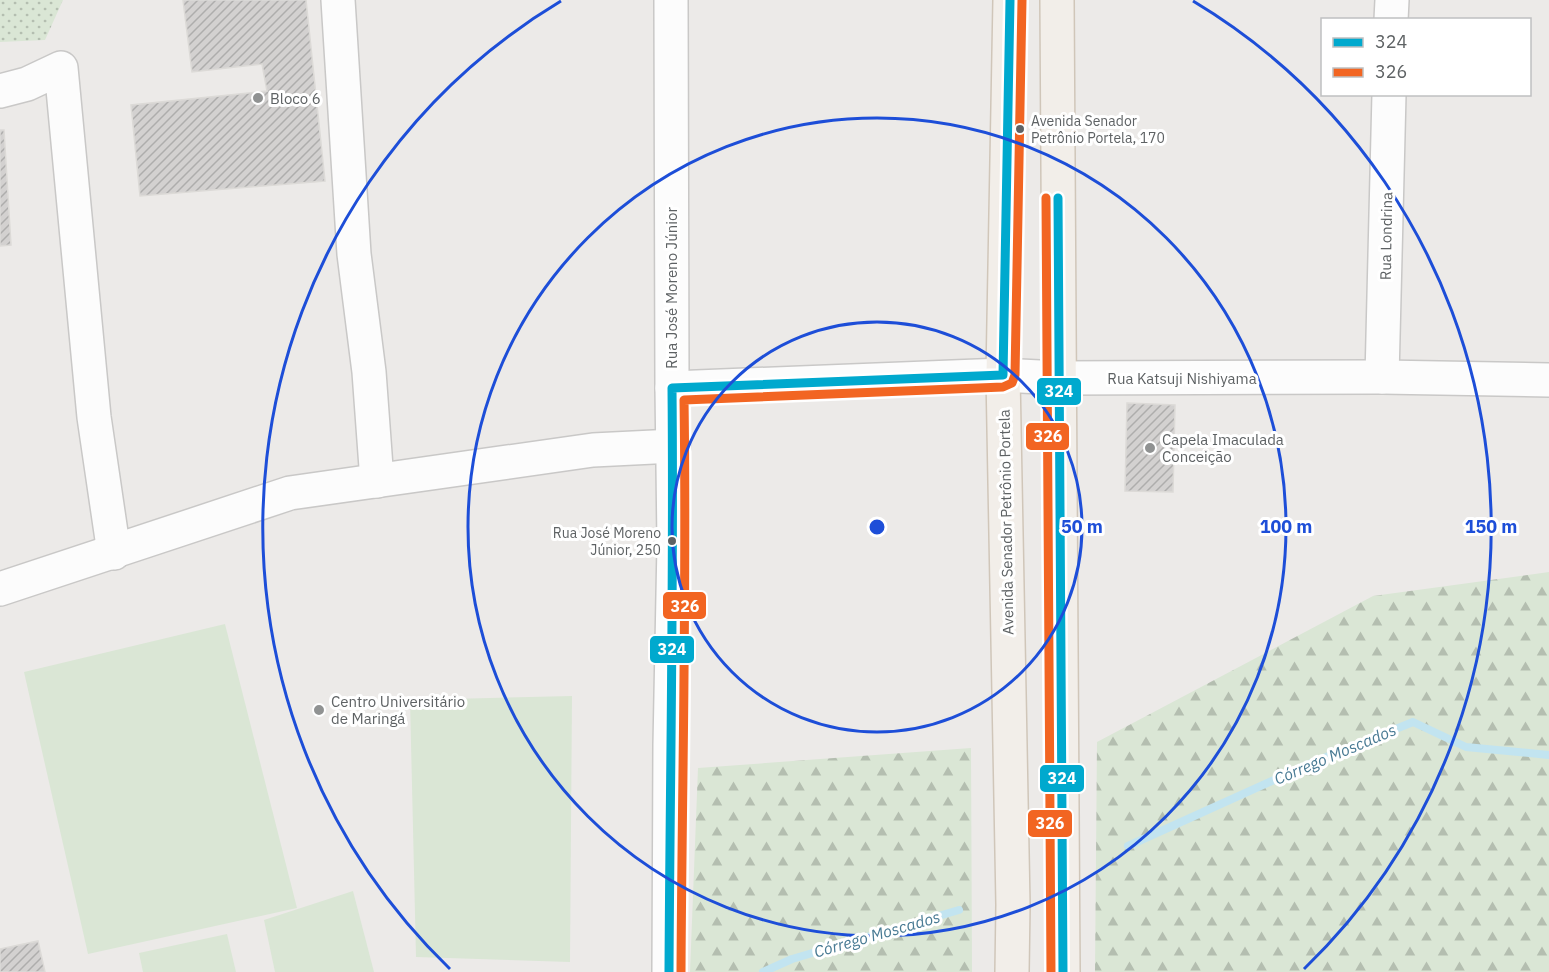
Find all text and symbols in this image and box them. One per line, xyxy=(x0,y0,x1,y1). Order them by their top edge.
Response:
legend xyxy=(1321,18,1531,96)
text: 324 xyxy=(1375,30,1408,53)
text: 326 xyxy=(1375,60,1407,83)
place label: Bloco 6 xyxy=(270,89,321,108)
marker: Bloco 6 xyxy=(251,91,265,105)
place label: Avenida Senador Petrônio Portela, 170 xyxy=(1031,112,1165,147)
marker: Avenida Senador Petrônio Portela, 170 xyxy=(1014,123,1026,135)
street label: Rua Londrina xyxy=(1376,192,1396,280)
street label: Rua José Moreno Júnior xyxy=(662,207,681,369)
street label: Rua Katsuji Nishiyama xyxy=(1107,369,1257,388)
line badge: 324 xyxy=(1036,377,1082,406)
text: 324 xyxy=(1045,381,1074,401)
street label: Avenida Senador Petrônio Portela xyxy=(995,409,1017,635)
line badge: 326 xyxy=(1025,422,1070,451)
text: 326 xyxy=(1034,426,1063,446)
place label: Capela Imaculada Conceição xyxy=(1162,430,1284,466)
marker: Capela Imaculada Conceição xyxy=(1143,441,1157,455)
text: 50 m xyxy=(1061,515,1103,538)
text: 100 m xyxy=(1260,515,1312,538)
text: 150 m xyxy=(1465,515,1517,538)
centre of rings xyxy=(867,517,887,537)
place label: Rua José Moreno Júnior, 250 xyxy=(553,524,661,559)
marker: Rua José Moreno Júnior, 250 xyxy=(666,535,678,547)
line badge: 326 xyxy=(662,591,707,620)
text: 326 xyxy=(671,596,700,616)
line badge: 324 xyxy=(649,635,695,664)
text: 324 xyxy=(658,639,687,659)
place label: Centro Universitário de Maringá xyxy=(331,692,465,728)
marker: Centro Universitário de Maringá xyxy=(312,703,326,717)
water label: Córrego Moscados xyxy=(1271,719,1399,789)
line badge: 324 xyxy=(1039,764,1085,793)
text: 324 xyxy=(1048,768,1077,788)
line badge: 326 xyxy=(1027,809,1073,838)
text: 326 xyxy=(1036,813,1065,833)
water label: Córrego Moscados xyxy=(812,906,942,962)

